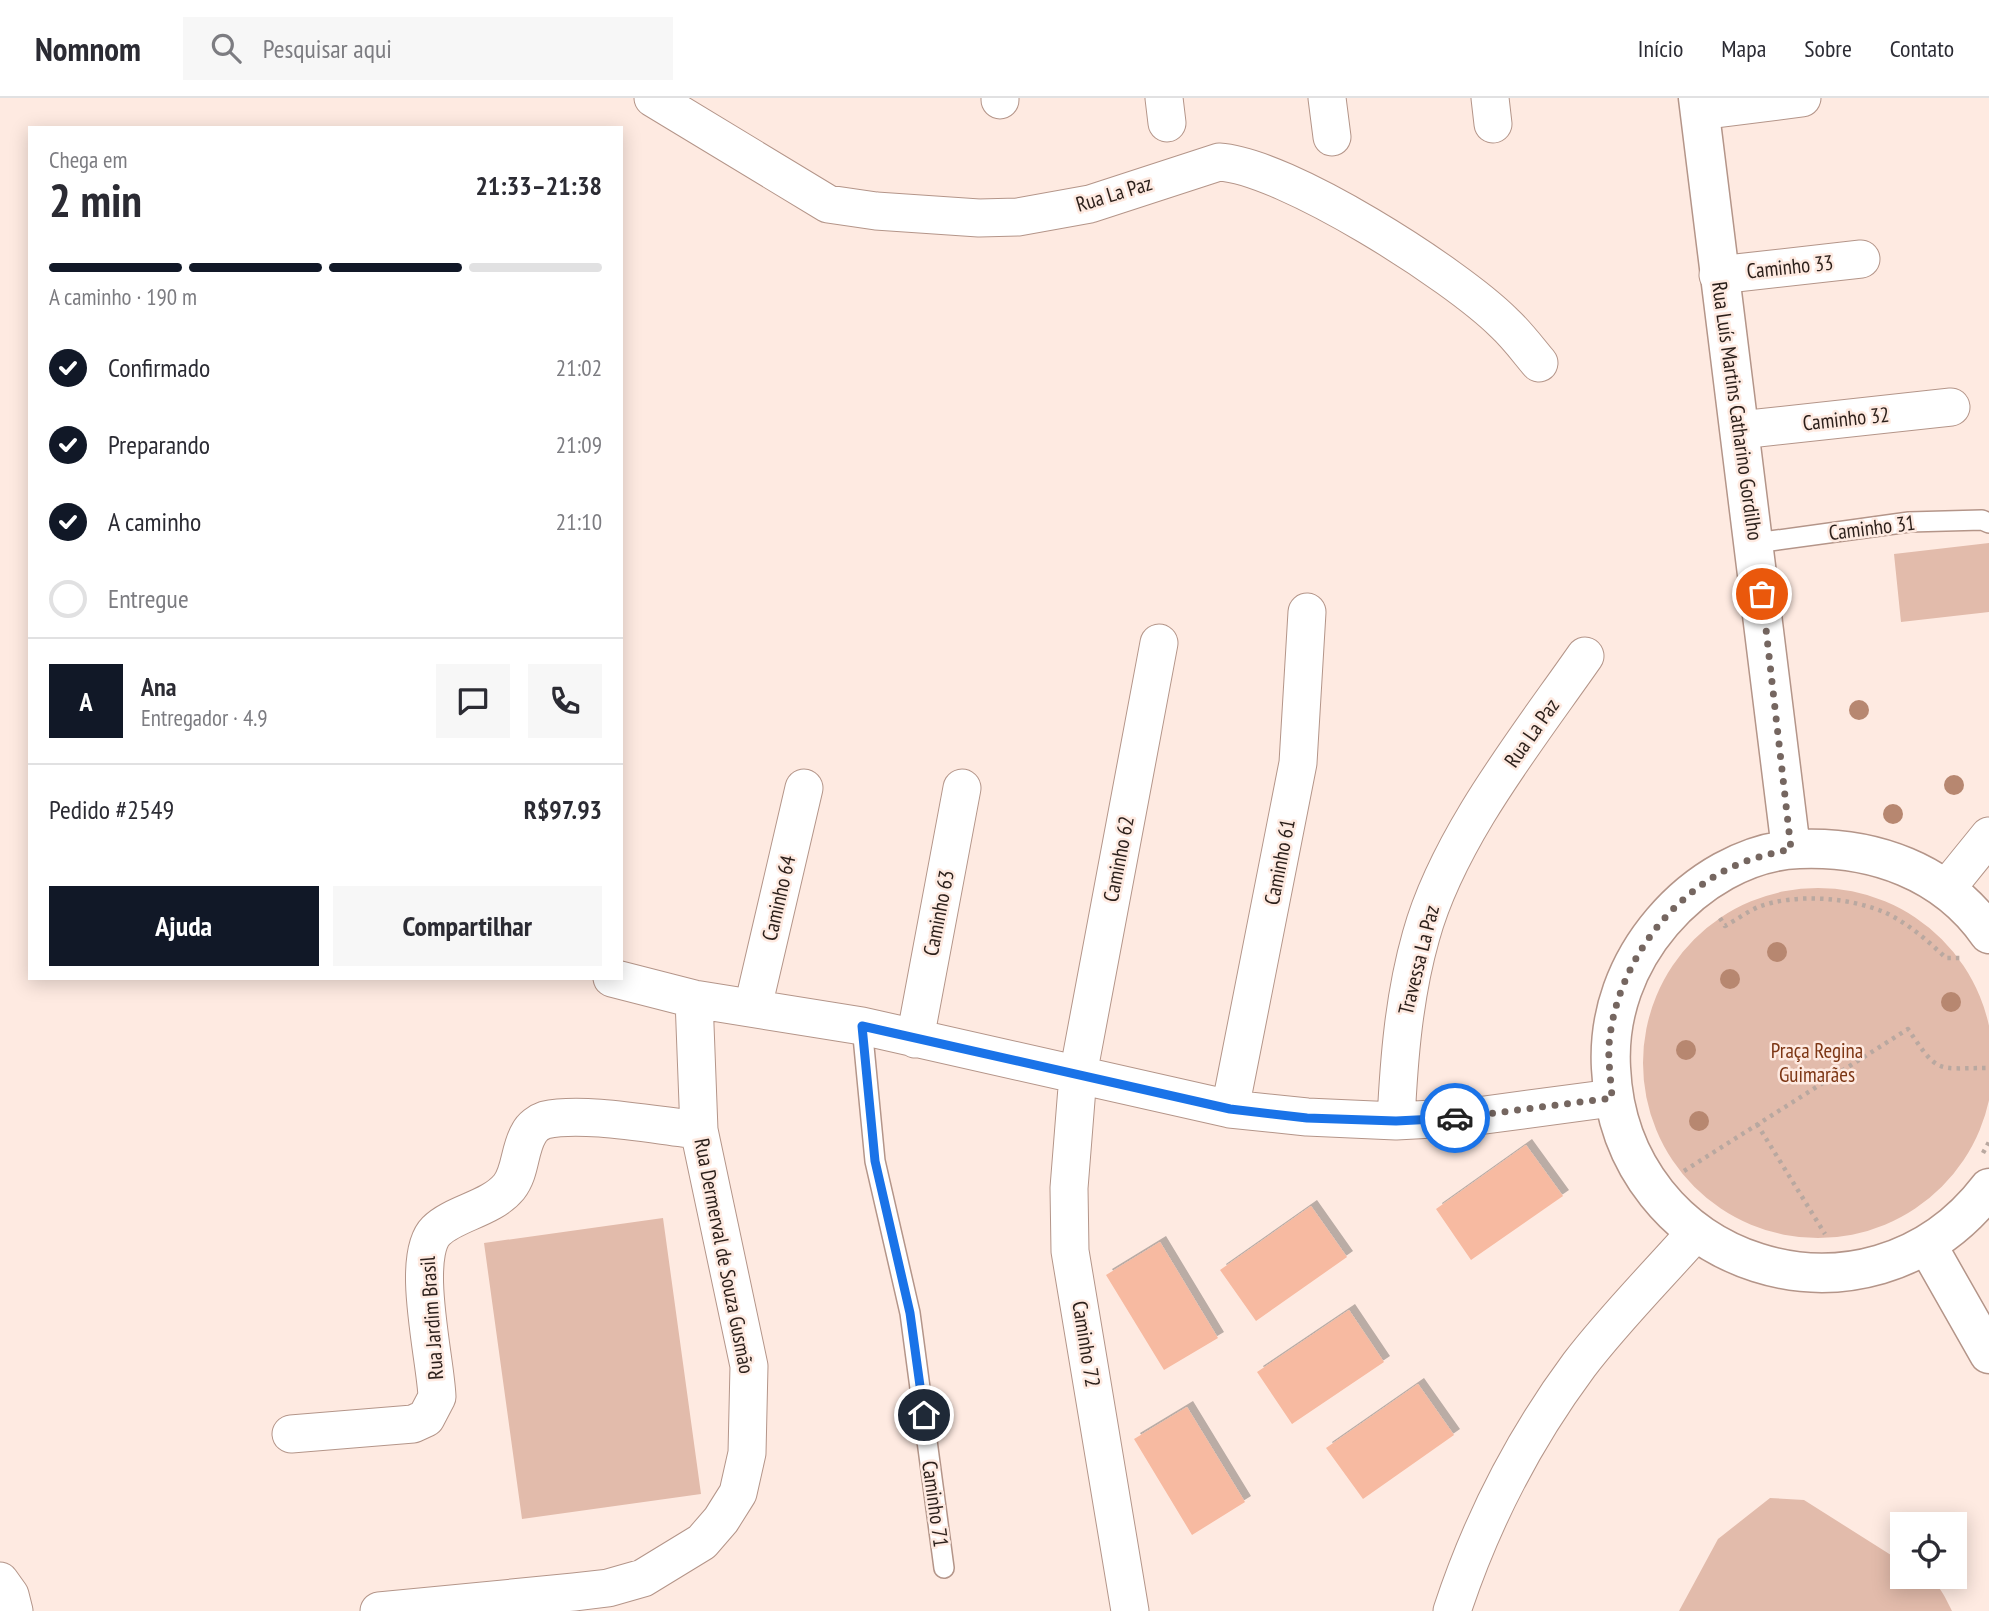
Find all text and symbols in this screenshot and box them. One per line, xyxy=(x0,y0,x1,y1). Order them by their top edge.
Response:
search box xyxy=(183,17,673,80)
text: Nomnom xyxy=(35,27,141,70)
icon: search xyxy=(207,29,245,67)
text: Pesquisar aqui xyxy=(263,32,392,65)
text: Início xyxy=(1638,33,1683,64)
text: Mapa xyxy=(1721,33,1766,64)
text: Sobre xyxy=(1804,33,1852,64)
text: Contato xyxy=(1890,33,1954,64)
text: Chega em xyxy=(49,145,127,174)
text: 21:33–21:38 xyxy=(475,169,602,202)
street label: Rua La Paz xyxy=(1073,169,1155,218)
text: 2 min xyxy=(49,170,142,230)
street label: Caminho 33 xyxy=(1745,249,1835,284)
street label: Rua Luís Martins Catharino Gordilho xyxy=(1706,280,1769,542)
text: A caminho · 190 m xyxy=(49,282,197,311)
icon: check xyxy=(49,349,87,387)
text: Confirmado xyxy=(108,351,210,384)
text: 21:02 xyxy=(556,353,602,382)
street label: Caminho 32 xyxy=(1801,401,1891,436)
icon: check xyxy=(49,426,87,464)
text: Preparando xyxy=(108,428,210,461)
text: 21:09 xyxy=(556,430,602,459)
icon: check xyxy=(49,503,87,541)
text: A caminho xyxy=(108,505,201,538)
text: 21:10 xyxy=(556,507,602,536)
street label: Caminho 31 xyxy=(1827,509,1917,546)
pin xyxy=(1732,564,1792,624)
icon: bag xyxy=(1743,575,1781,613)
text: Entregue xyxy=(108,582,189,615)
button: chat xyxy=(436,664,510,738)
button: phone xyxy=(528,664,602,738)
text: Ana xyxy=(141,670,176,703)
text: A xyxy=(79,685,93,718)
street label: Rua La Paz xyxy=(1498,693,1565,772)
text: Entregador · 4.9 xyxy=(141,703,268,732)
text: Pedido #2549 xyxy=(49,793,174,826)
text: R$97.93 xyxy=(524,793,602,826)
street label: Caminho 62 xyxy=(1097,814,1140,904)
street label: Caminho 61 xyxy=(1258,817,1301,907)
street label: Caminho 64 xyxy=(756,852,802,943)
street label: Caminho 63 xyxy=(917,868,960,958)
button: Ajuda xyxy=(49,886,319,966)
button: Compartilhar xyxy=(333,886,602,966)
street label: Travessa La Paz xyxy=(1392,902,1445,1017)
park label: Praça Regina Guimarães xyxy=(1771,1037,1863,1088)
courier xyxy=(1420,1083,1490,1153)
icon: car xyxy=(1436,1099,1474,1137)
street label: Rua Dermerval de Souza Gusmão xyxy=(688,1136,761,1376)
street label: Rua Jardim Brasil xyxy=(414,1255,449,1381)
street label: Caminho 72 xyxy=(1066,1299,1107,1389)
pin xyxy=(894,1385,954,1445)
icon: home xyxy=(905,1396,943,1434)
street label: Caminho 71 xyxy=(916,1459,955,1549)
map controls xyxy=(1890,1512,1967,1589)
button: locate xyxy=(1890,1512,1967,1589)

